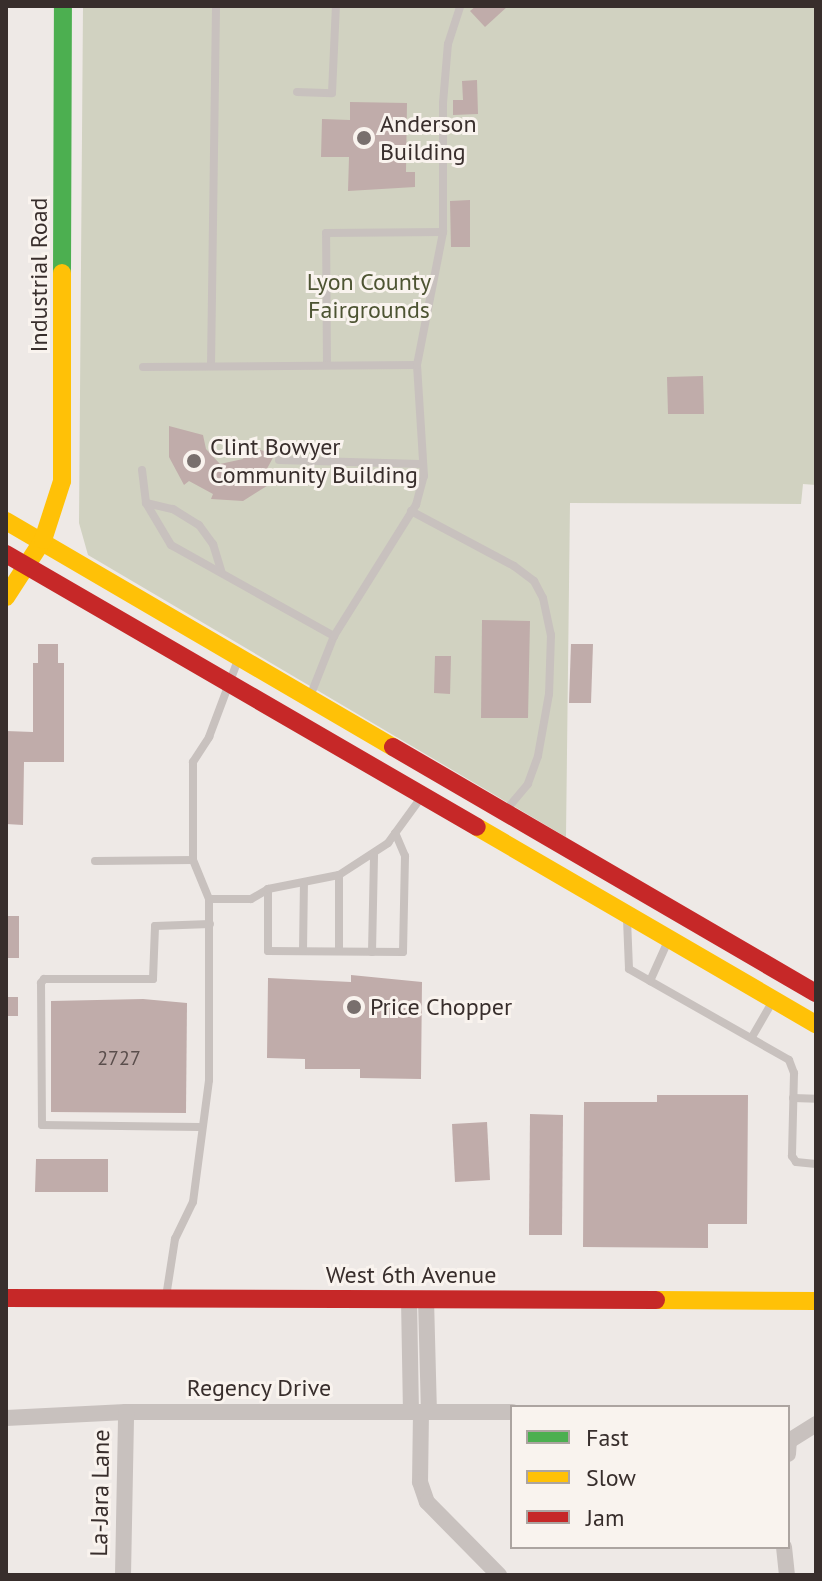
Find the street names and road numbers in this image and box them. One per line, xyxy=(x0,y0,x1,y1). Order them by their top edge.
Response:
street label: Industrial Road xyxy=(25,198,53,352)
street label: West 6th Avenue xyxy=(325,1261,497,1289)
street label: Regency Drive xyxy=(186,1374,332,1402)
street label: La-Jara Lane xyxy=(84,1429,116,1557)

